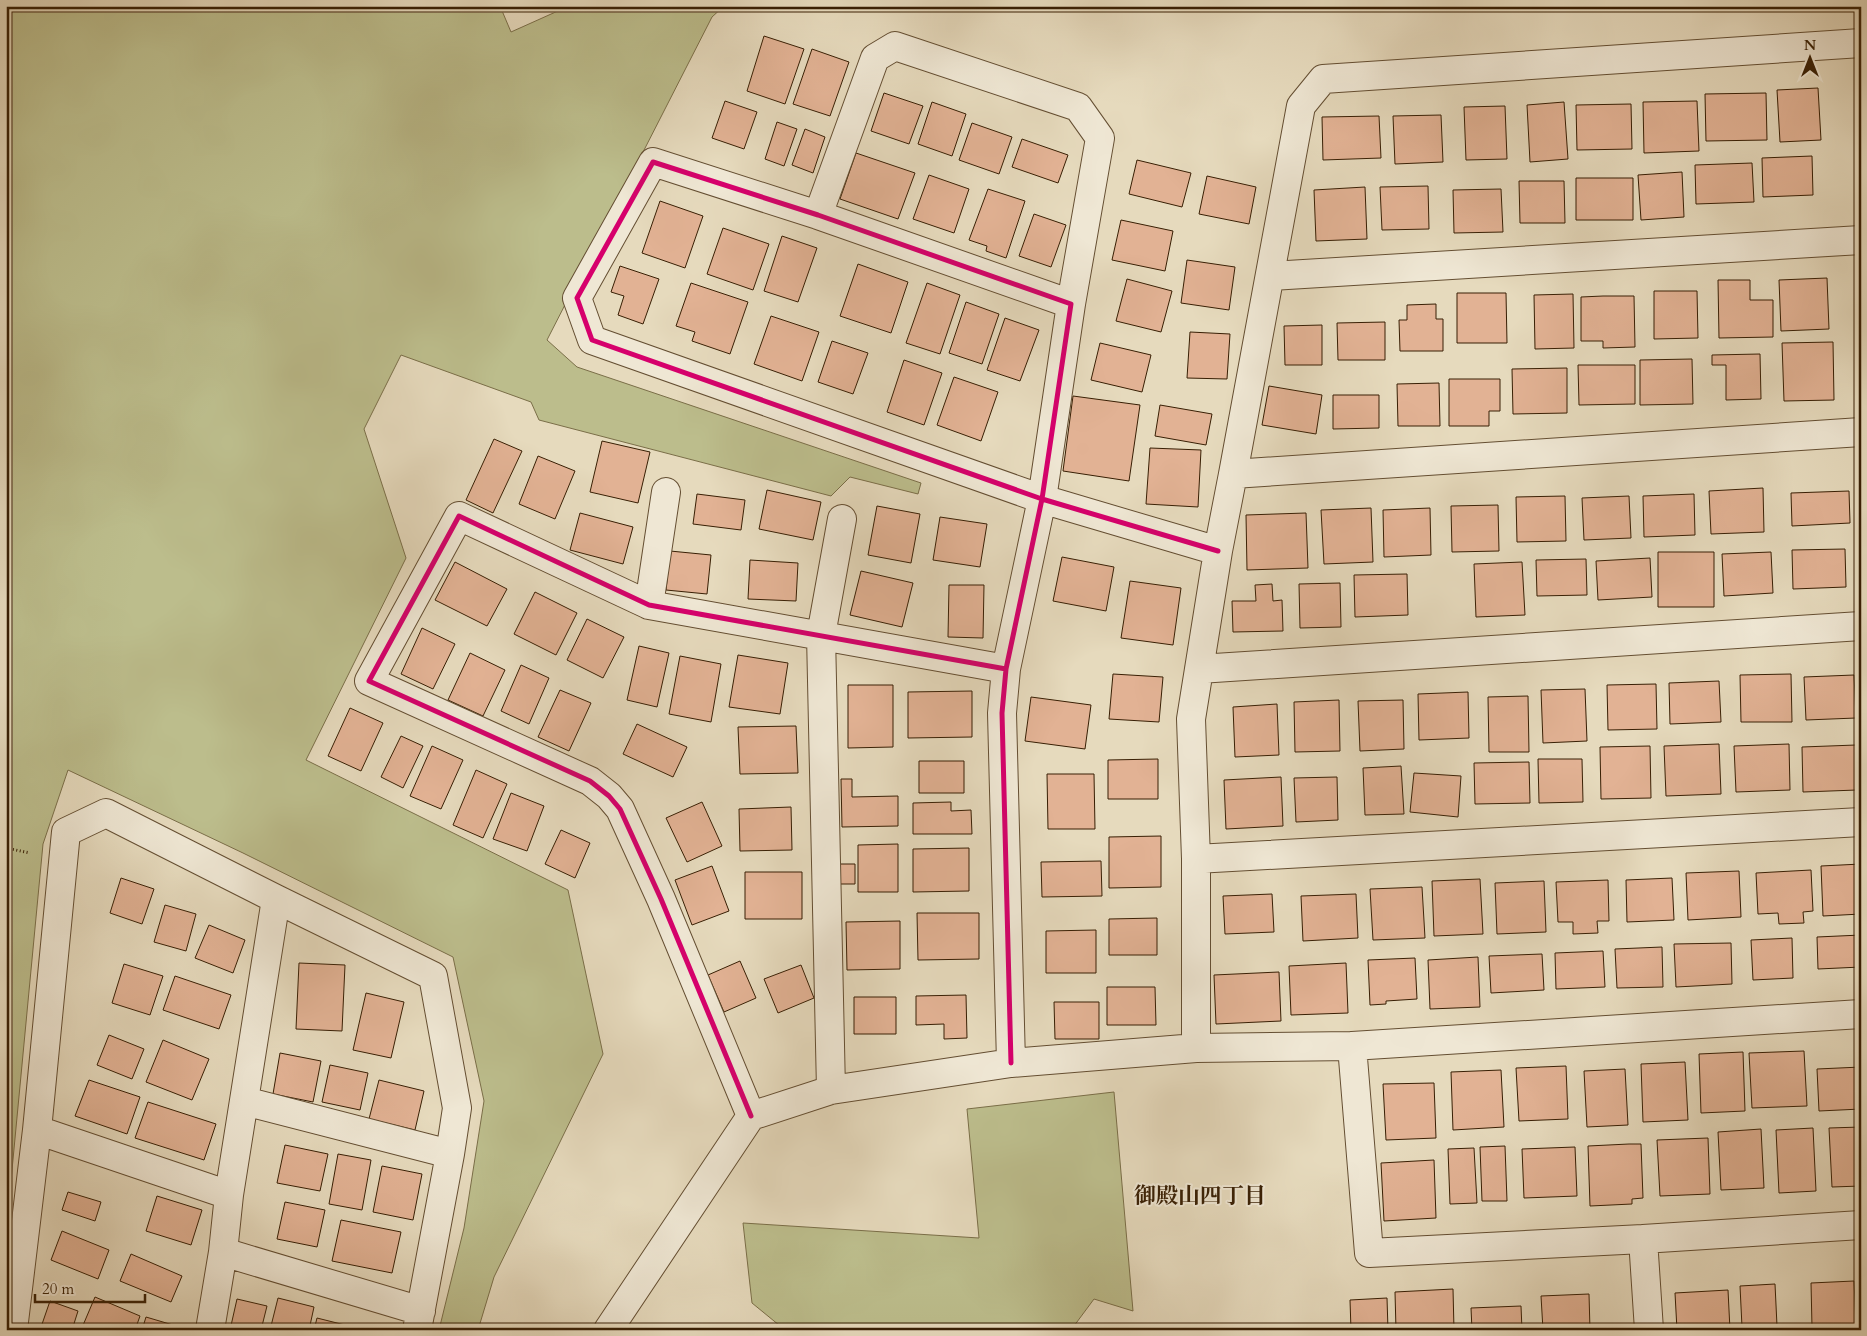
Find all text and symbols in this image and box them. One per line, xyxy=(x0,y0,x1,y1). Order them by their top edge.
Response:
north arrow xyxy=(1784,32,1834,82)
text: N xyxy=(1804,36,1816,55)
district label: 御殿山四丁目 xyxy=(1134,1181,1266,1211)
scale bar xyxy=(35,1271,145,1303)
text: 20 m xyxy=(42,1279,74,1299)

